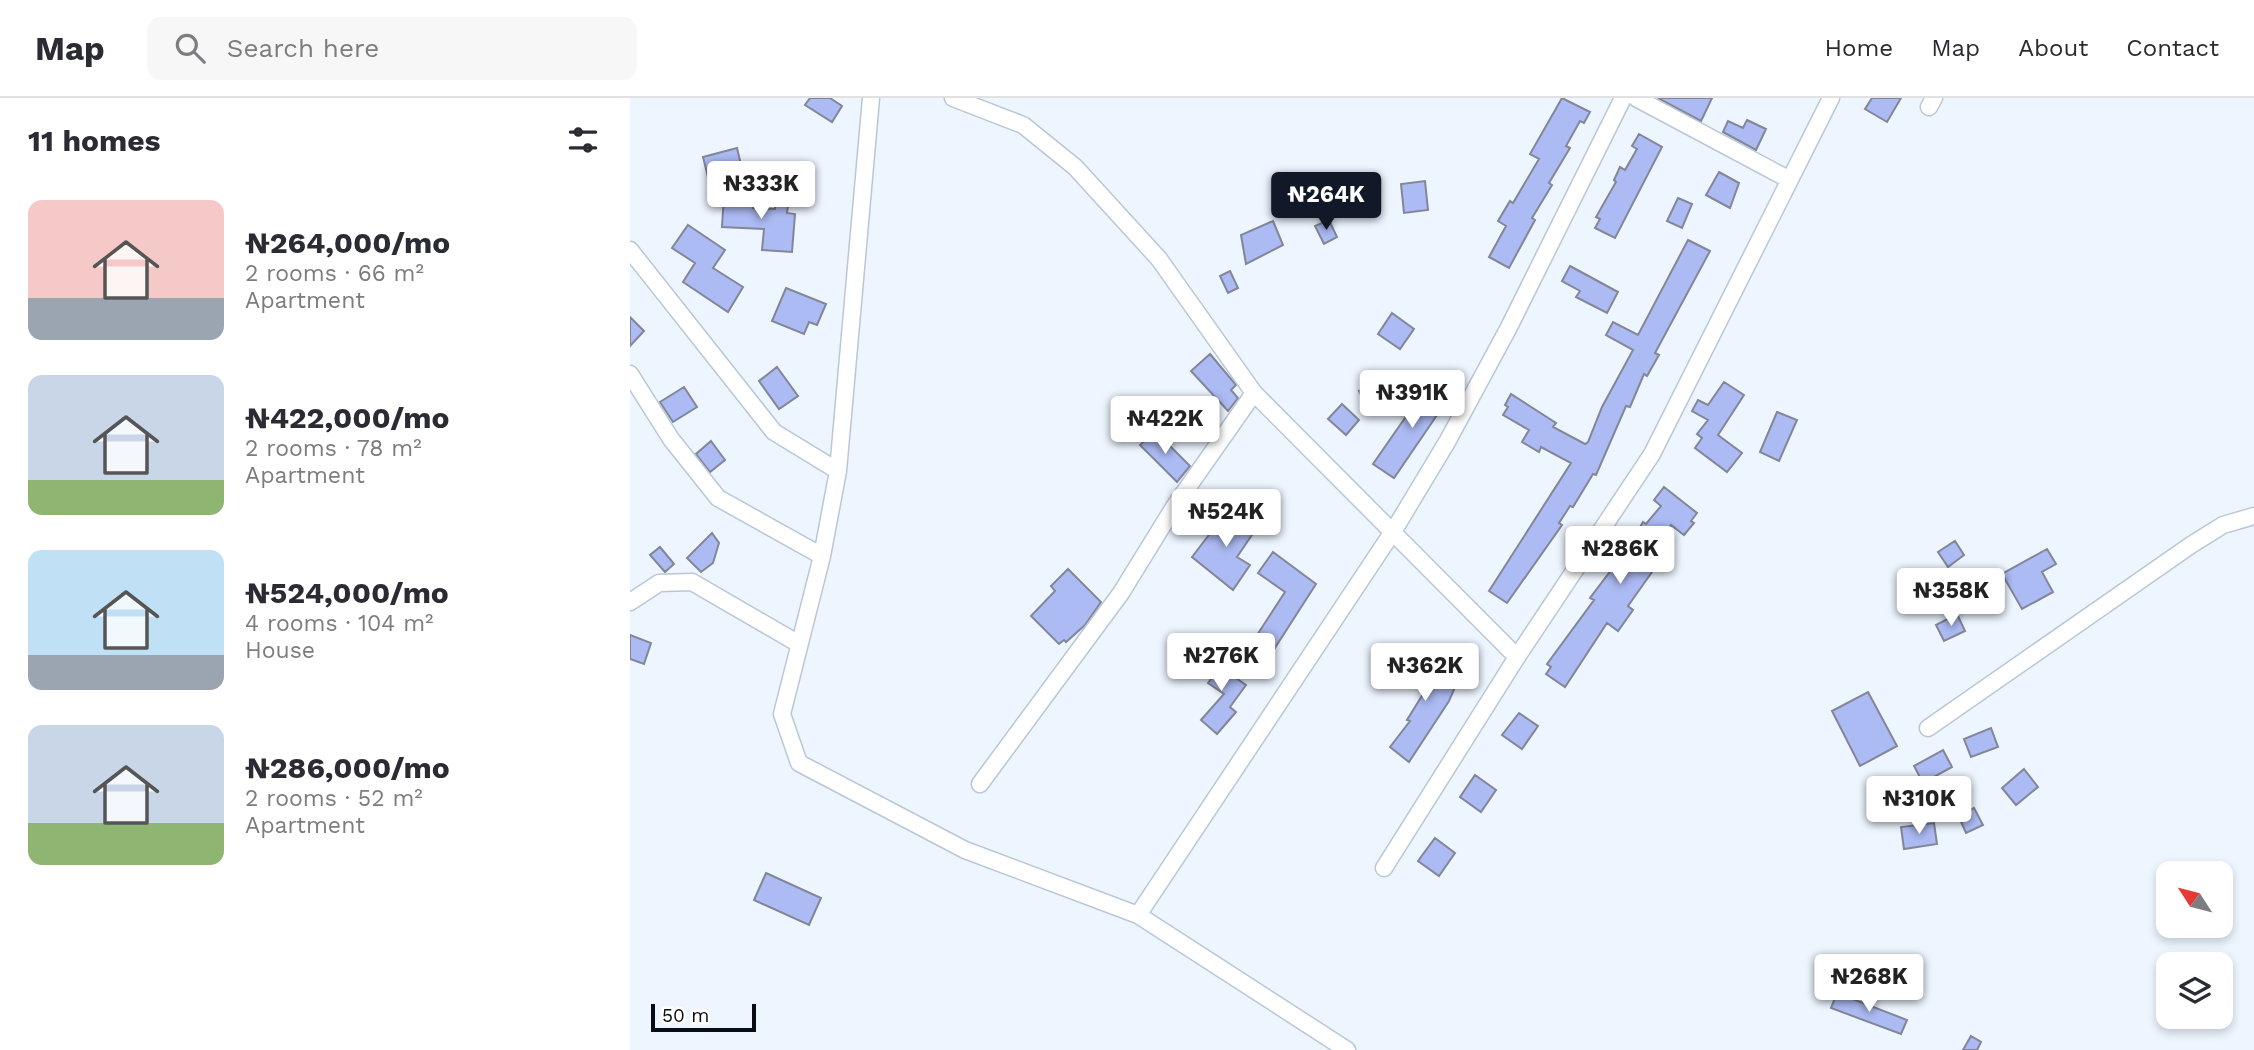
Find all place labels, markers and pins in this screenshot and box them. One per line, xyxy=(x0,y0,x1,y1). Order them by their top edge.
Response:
pin: ₦333K xyxy=(712,162,810,221)
pin: ₦264K xyxy=(1277,172,1375,232)
pin: ₦391K xyxy=(1363,370,1461,430)
pin: ₦422K xyxy=(1116,396,1214,456)
pin: ₦524K xyxy=(1177,490,1275,549)
pin: ₦286K xyxy=(1571,526,1669,586)
pin: ₦358K xyxy=(1902,568,2000,628)
pin: ₦276K xyxy=(1172,634,1270,693)
pin: ₦362K xyxy=(1376,644,1474,703)
pin: ₦310K xyxy=(1870,776,1968,836)
pin: ₦268K xyxy=(1820,954,1918,1014)

